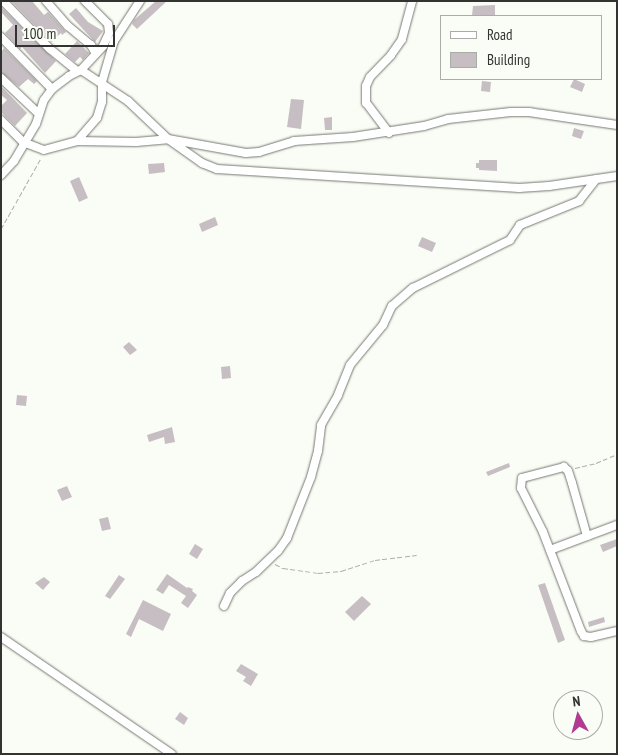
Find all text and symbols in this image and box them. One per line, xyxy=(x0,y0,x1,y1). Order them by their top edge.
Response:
scale bar xyxy=(18,15,118,47)
legend xyxy=(440,15,603,80)
text: 100 m xyxy=(23,24,56,43)
text: Road xyxy=(487,25,513,44)
text: Building xyxy=(487,50,530,69)
north arrow xyxy=(553,690,603,740)
text: N xyxy=(571,692,581,710)

